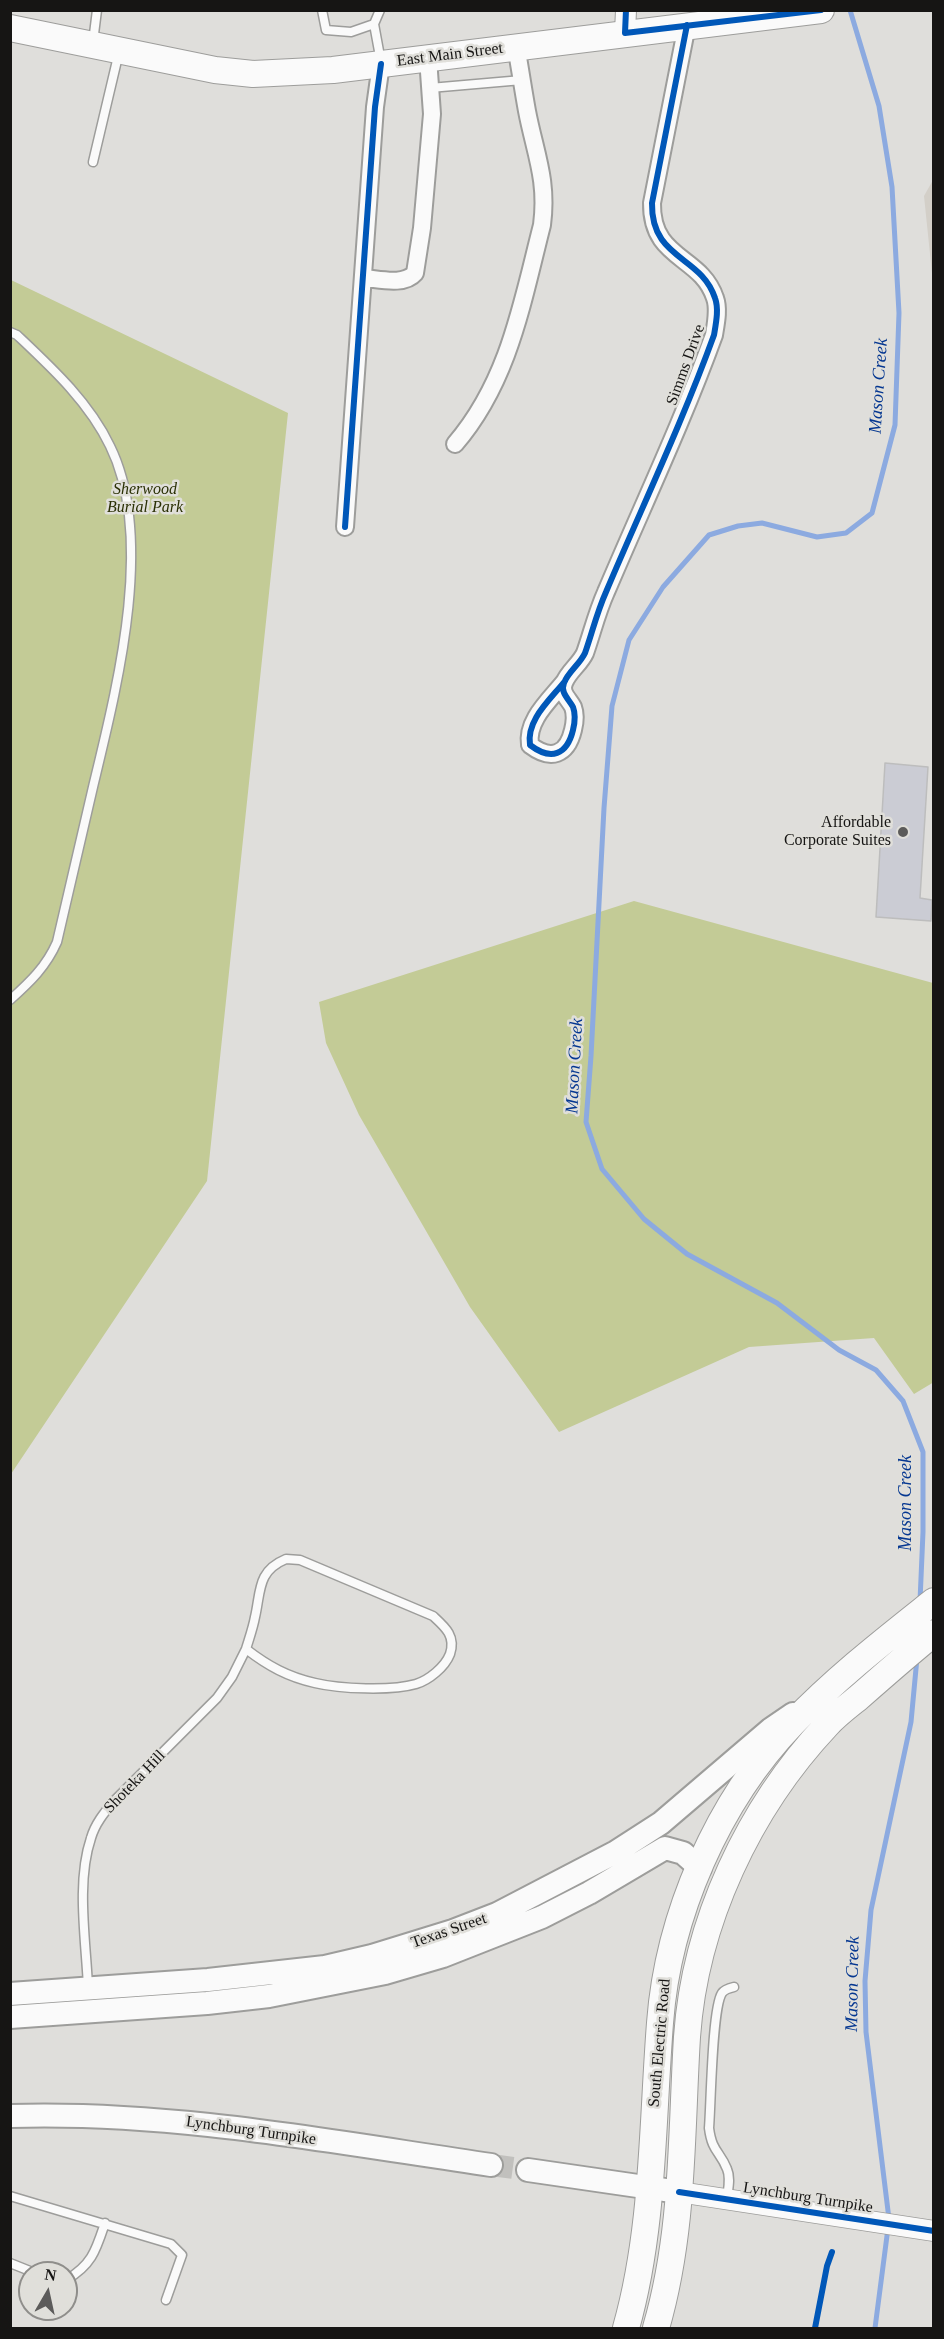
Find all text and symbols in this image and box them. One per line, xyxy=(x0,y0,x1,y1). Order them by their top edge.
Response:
street label: East Main Street xyxy=(396,39,504,71)
street label: Simms Drive xyxy=(662,322,710,408)
water label: Mason Creek xyxy=(865,337,893,435)
park label: Sherwood Burial Park xyxy=(107,480,183,518)
place label: Affordable Corporate Suites xyxy=(784,813,891,851)
marker: Affordable Corporate Suites xyxy=(896,825,910,839)
water label: Mason Creek xyxy=(562,1018,588,1114)
water label: Mason Creek xyxy=(895,1455,917,1551)
street label: Shoteka Hill xyxy=(100,1746,170,1818)
street label: Texas Street xyxy=(409,1909,489,1953)
water label: Mason Creek xyxy=(841,1936,865,2032)
street label: South Electric Road xyxy=(645,1978,675,2108)
street label: Lynchburg Turnpike xyxy=(185,2112,317,2150)
street label: Lynchburg Turnpike xyxy=(742,2178,874,2218)
north arrow xyxy=(18,2261,78,2321)
text: N xyxy=(44,2265,58,2284)

